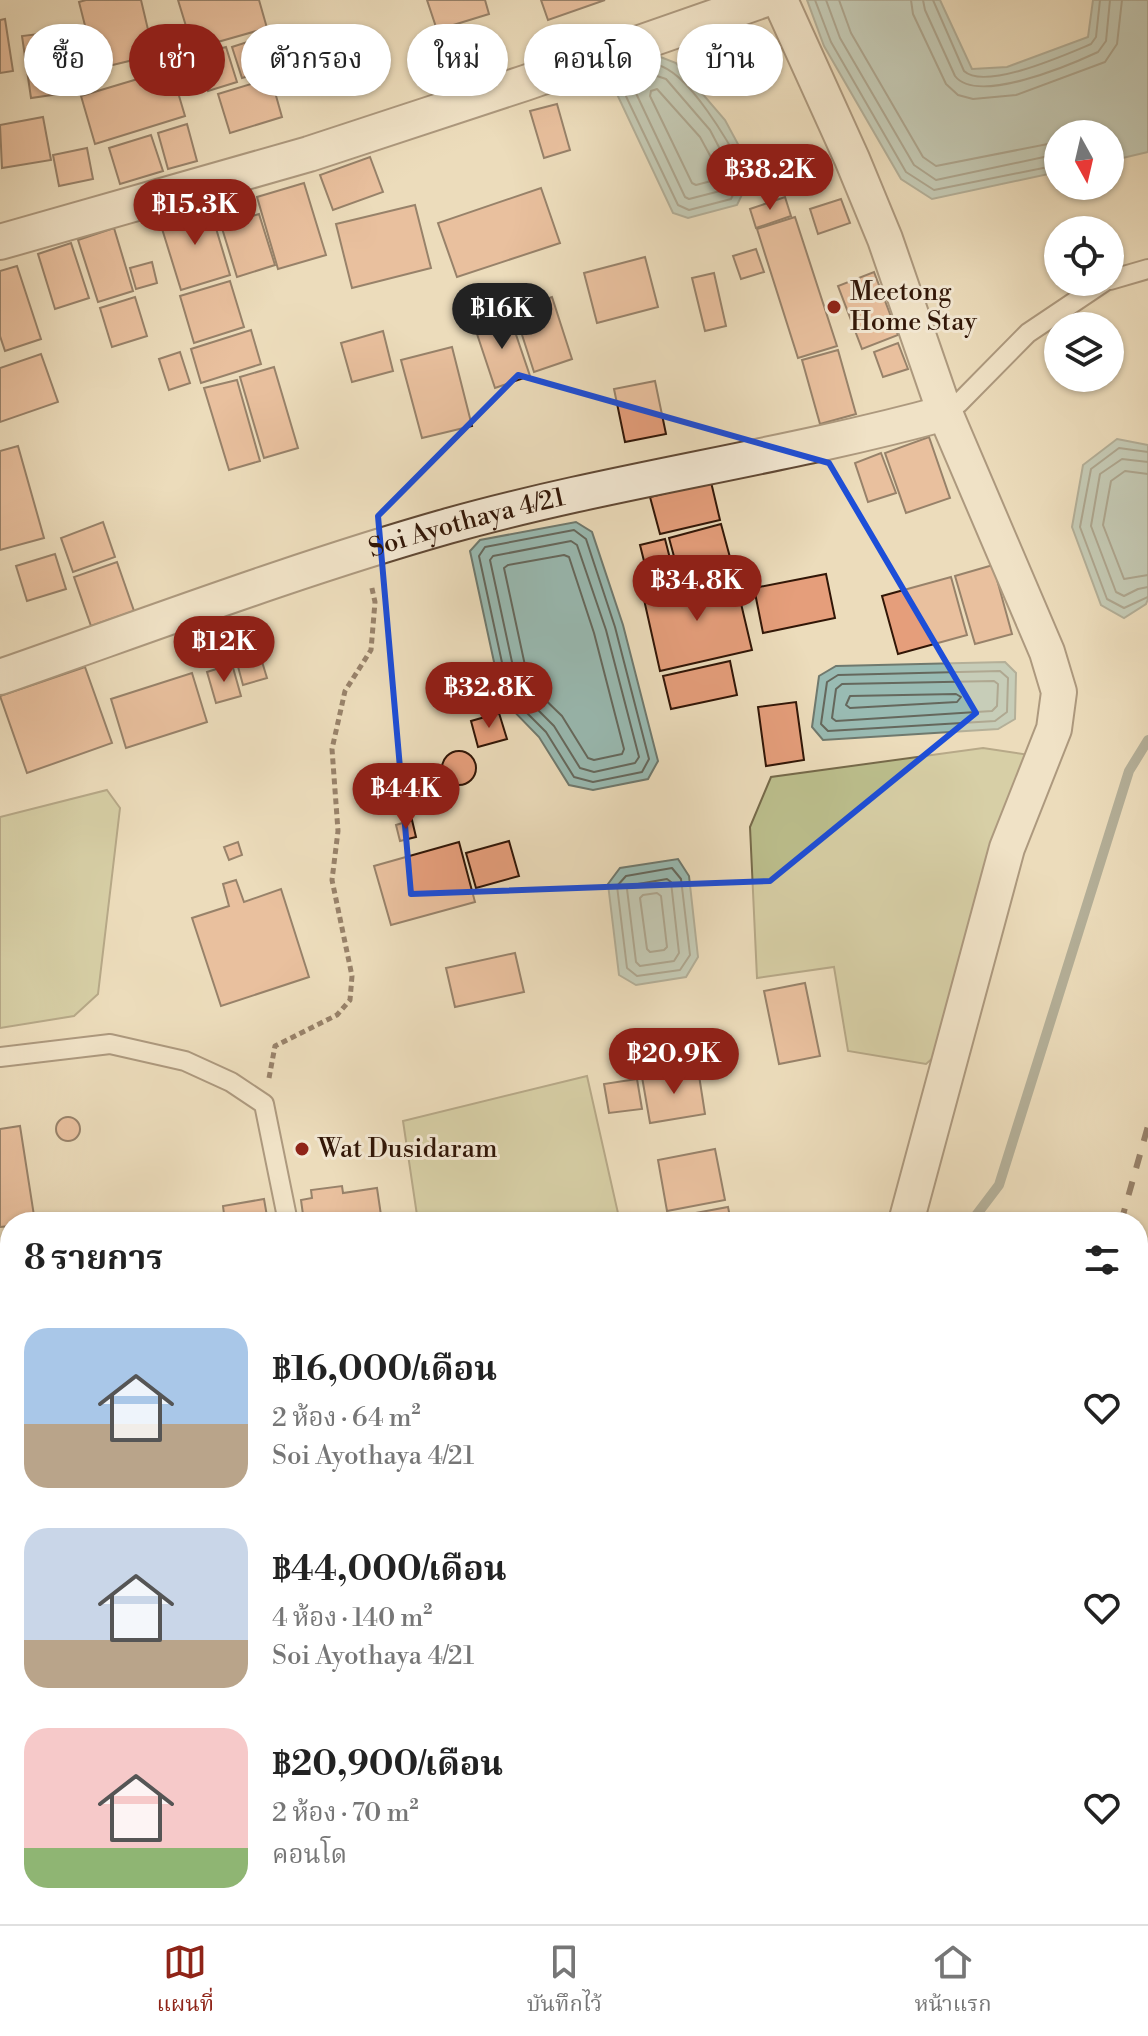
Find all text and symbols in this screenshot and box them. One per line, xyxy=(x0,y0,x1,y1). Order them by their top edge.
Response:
chip: ซื้อ xyxy=(24,24,113,96)
chip: เช่า xyxy=(129,24,225,96)
chip: ตัวกรอง xyxy=(241,24,391,96)
chip: ใหม่ xyxy=(407,24,508,96)
chip: คอนโด xyxy=(524,24,661,96)
chip: บ้าน xyxy=(677,24,783,96)
north arrow xyxy=(1044,120,1124,200)
map controls xyxy=(1044,120,1124,392)
pin: ฿38.2K xyxy=(705,144,835,212)
text: ฿38.2K xyxy=(724,154,816,186)
pin: ฿15.3K xyxy=(130,179,260,247)
text: ฿15.3K xyxy=(152,189,239,221)
button: locate xyxy=(1044,216,1124,296)
place label: Meetong Home Stay xyxy=(850,276,977,338)
pin: ฿16K xyxy=(455,283,549,351)
text: ฿16K xyxy=(470,293,534,325)
marker: Meetong Home Stay xyxy=(825,298,843,316)
button: layers xyxy=(1044,312,1124,392)
street label: Soi Ayothaya 4/21 xyxy=(365,481,568,565)
pin: ฿34.8K xyxy=(632,555,762,623)
text: ฿34.8K xyxy=(651,565,743,597)
pin: ฿12K xyxy=(177,616,271,684)
text: ฿12K xyxy=(192,626,256,658)
pin: ฿32.8K xyxy=(424,662,554,730)
text: ฿32.8K xyxy=(443,672,535,704)
pin: ฿44K xyxy=(359,763,453,831)
text: ฿44K xyxy=(371,773,441,805)
pin: ฿20.9K xyxy=(609,1028,739,1096)
text: ฿20.9K xyxy=(627,1038,721,1070)
place label: Wat Dusidaram xyxy=(317,1133,498,1165)
marker: Wat Dusidaram xyxy=(293,1140,311,1158)
text: 8 รายการ xyxy=(24,1238,163,1280)
icon: filters xyxy=(1080,1238,1124,1282)
text: ฿16,000/เดือน xyxy=(272,1349,497,1391)
icon: home xyxy=(88,1360,184,1456)
icon: heart xyxy=(1080,1386,1124,1430)
text: 2 ห้อง · 64 m² xyxy=(272,1402,421,1434)
text: Soi Ayothaya 4/21 xyxy=(272,1440,474,1472)
text: ฿44,000/เดือน xyxy=(272,1549,507,1591)
icon: home xyxy=(88,1560,184,1656)
icon: heart xyxy=(1080,1586,1124,1630)
text: 4 ห้อง · 140 m² xyxy=(272,1602,432,1634)
text: Soi Ayothaya 4/21 xyxy=(272,1640,474,1672)
text: ฿20,900/เดือน xyxy=(272,1744,503,1786)
icon: home xyxy=(88,1760,184,1856)
icon: heart xyxy=(1080,1786,1124,1830)
text: 2 ห้อง · 70 m² xyxy=(272,1797,419,1829)
text: คอนโด xyxy=(272,1839,347,1871)
tab: แผนที่ xyxy=(156,1940,214,2023)
tab: บันทึกไว้ xyxy=(527,1940,602,2023)
tab: หน้าแรก xyxy=(915,1940,992,2023)

